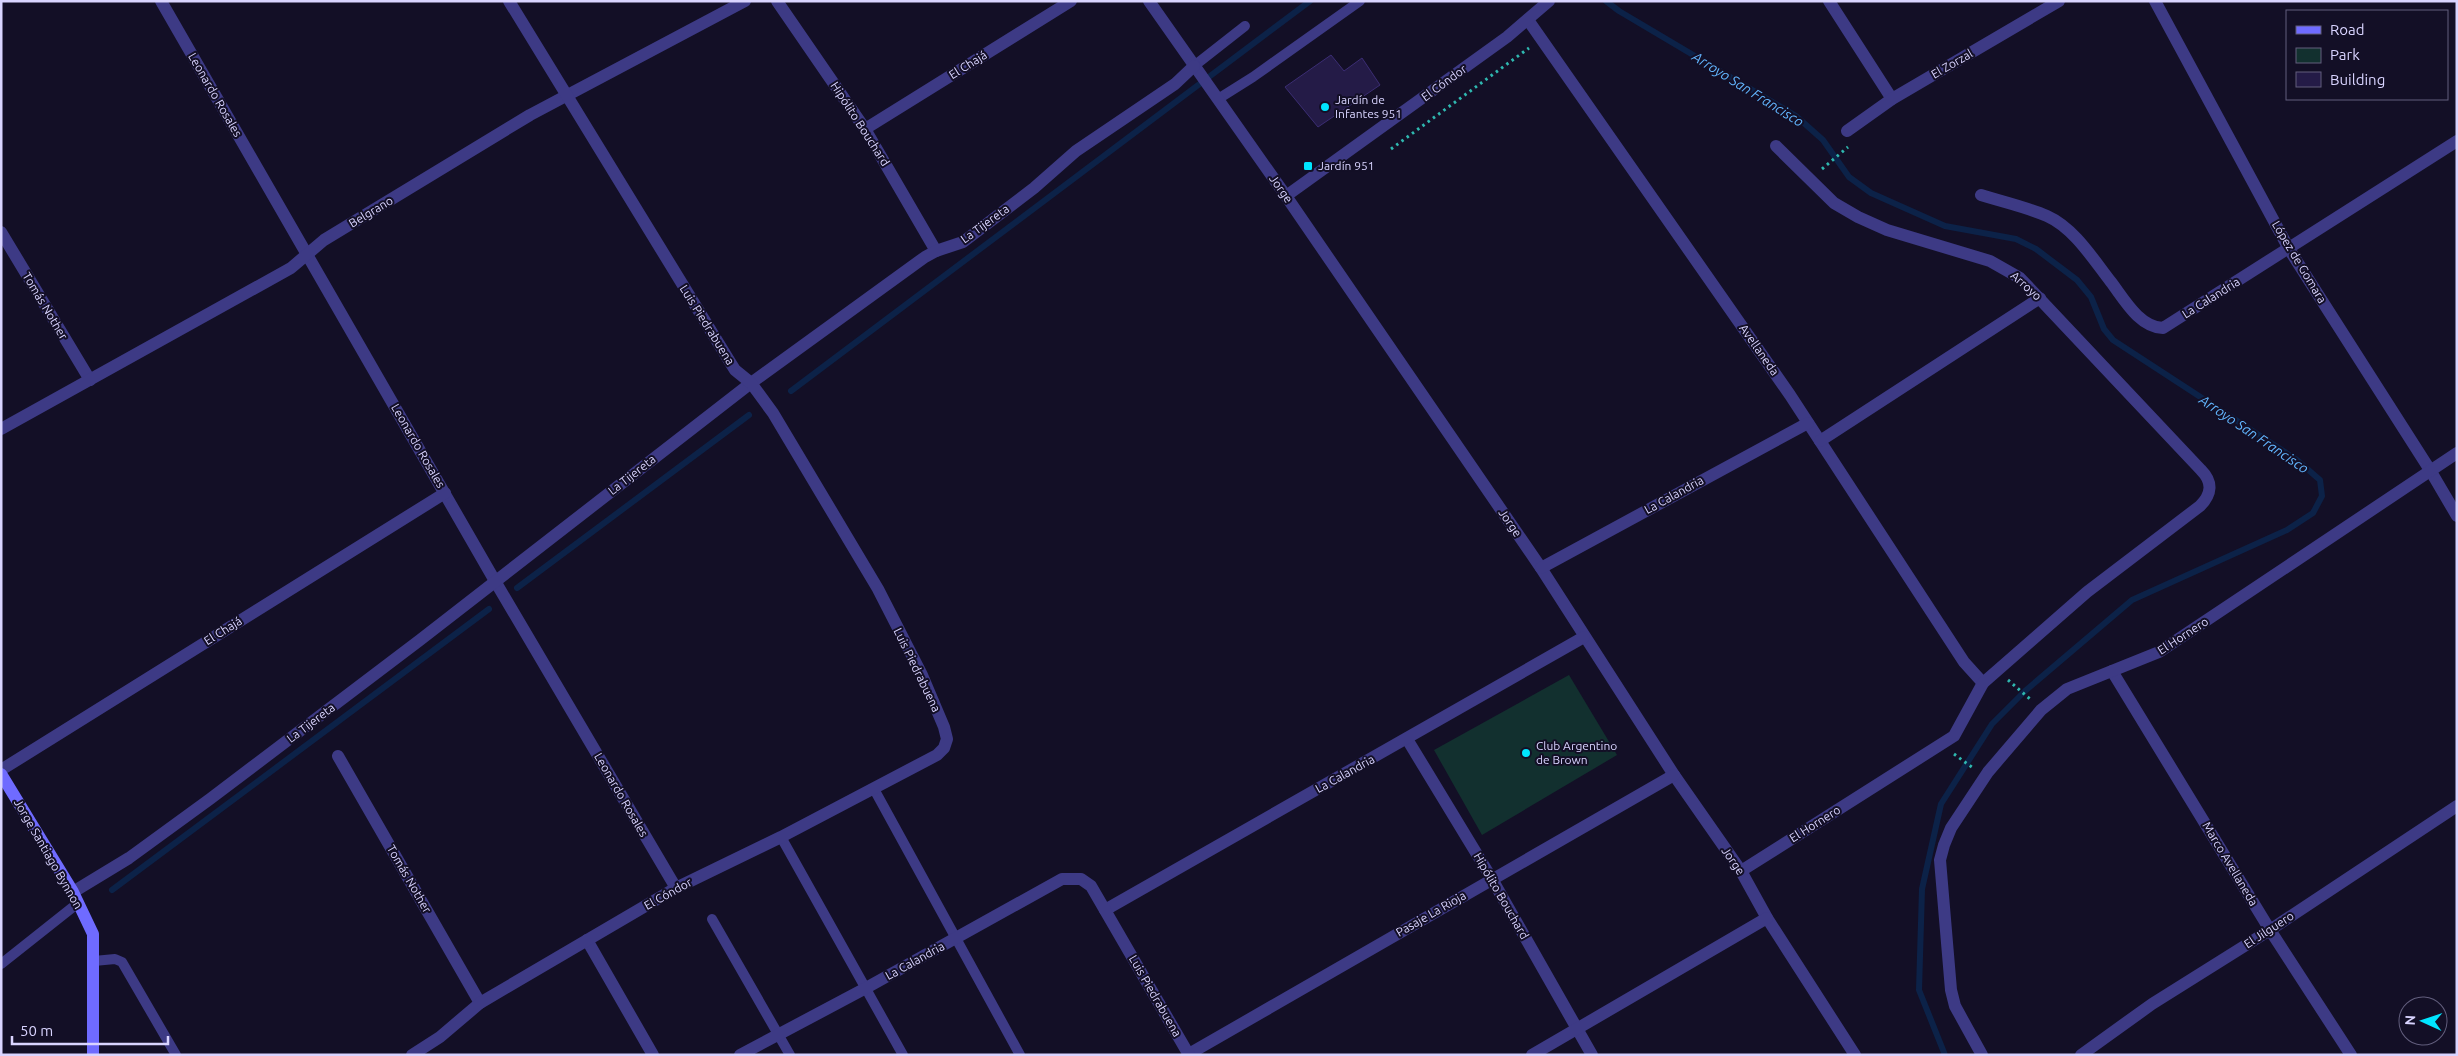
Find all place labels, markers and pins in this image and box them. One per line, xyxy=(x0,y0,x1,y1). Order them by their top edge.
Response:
place label: Jardín de Infantes 951 xyxy=(1335,93,1402,120)
marker: Jardín de Infantes 951 xyxy=(1319,101,1331,113)
place label: Jardín 951 xyxy=(1318,159,1374,172)
marker: Jardín 951 xyxy=(1302,160,1314,172)
place label: Club Argentino de Brown xyxy=(1536,739,1617,766)
marker: Club Argentino de Brown xyxy=(1520,747,1532,759)

